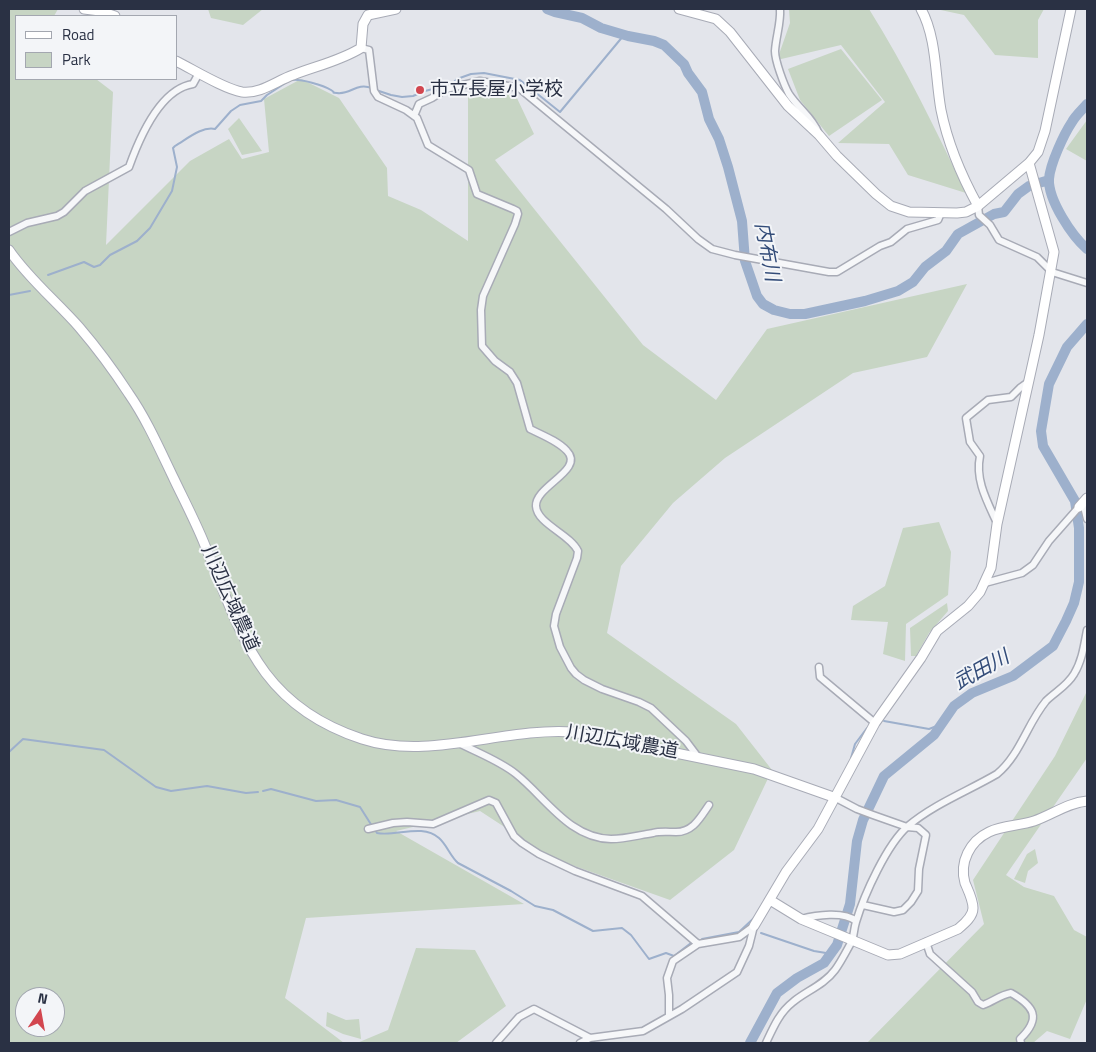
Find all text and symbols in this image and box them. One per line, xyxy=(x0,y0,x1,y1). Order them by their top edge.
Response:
legend xyxy=(15,15,178,80)
text: Road xyxy=(62,23,94,46)
text: Park xyxy=(62,48,91,71)
place label: 市立長屋小学校 xyxy=(430,79,563,101)
marker: 市立長屋小学校 xyxy=(414,84,426,96)
water label: 内布川 xyxy=(748,220,784,284)
street label: 川辺広域農道 xyxy=(195,542,263,656)
water label: 武田川 xyxy=(950,646,1014,696)
street label: 川辺広域農道 xyxy=(564,722,680,764)
north arrow xyxy=(15,987,65,1037)
text: N xyxy=(36,987,50,1009)

